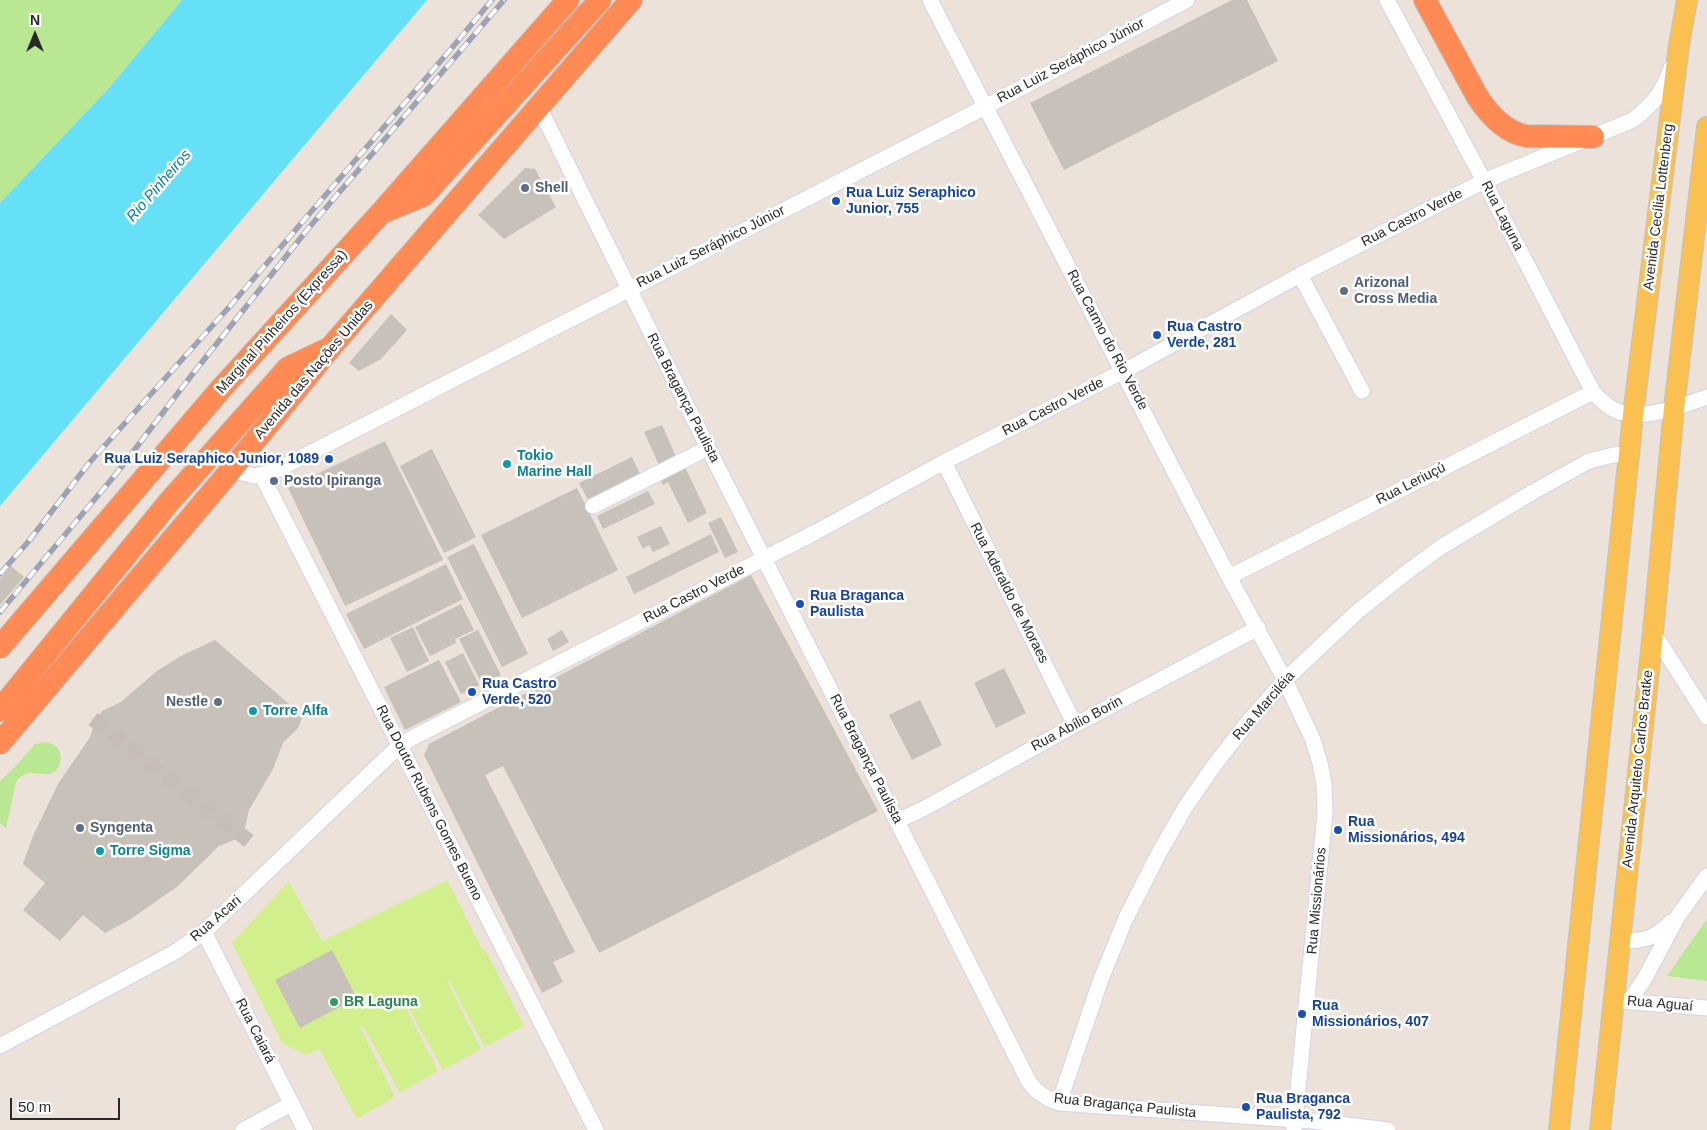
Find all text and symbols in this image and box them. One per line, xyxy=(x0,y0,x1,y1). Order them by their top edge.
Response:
north arrow xyxy=(10,10,60,60)
text: N xyxy=(30,12,40,28)
street label: Rua Luiz Seráphico Júnior xyxy=(995,15,1147,107)
street label: Avenida Cecília Lottenberg xyxy=(1640,123,1678,291)
water label: Rio Pinheiros xyxy=(123,146,195,226)
street label: Rua Laguna xyxy=(1477,178,1527,254)
place label: Shell xyxy=(535,180,568,196)
marker: Shell xyxy=(519,182,531,194)
place label: Rua Luiz Seraphico Junior, 755 xyxy=(846,185,976,218)
street label: Rua Castro Verde xyxy=(1359,185,1465,251)
marker: Rua Luiz Seraphico Junior, 755 xyxy=(830,195,842,207)
street label: Rua Luiz Seráphico Júnior xyxy=(634,202,788,292)
street label: Marginal Pinheiros (Expressa) xyxy=(213,247,351,397)
street label: Rua Carmo do Rio Verde xyxy=(1063,267,1151,413)
place label: Arizonal Cross Media xyxy=(1354,275,1437,308)
marker: Arizonal Cross Media xyxy=(1338,285,1350,297)
street label: Avenida das Nações Unidas xyxy=(251,297,377,443)
place label: Rua Castro Verde, 281 xyxy=(1167,319,1242,352)
marker: Rua Castro Verde, 281 xyxy=(1151,329,1163,341)
street label: Rua Bragança Paulista xyxy=(643,330,723,466)
street label: Rua Castro Verde xyxy=(1000,374,1106,440)
place label: Tokio Marine Hall xyxy=(517,448,592,481)
place label: Rua Luiz Seraphico Junior, 1089 xyxy=(104,451,319,467)
marker: Rua Luiz Seraphico Junior, 1089 xyxy=(323,453,335,465)
marker: Tokio Marine Hall xyxy=(501,458,513,470)
street label: Rua Leriuçú xyxy=(1374,459,1448,509)
place label: Posto Ipiranga xyxy=(284,473,381,489)
marker: Posto Ipiranga xyxy=(268,475,280,487)
street label: Rua Aderaldo de Moraes xyxy=(966,520,1052,666)
street label: Rua Castro Verde xyxy=(641,561,747,627)
place label: Rua Braganca Paulista xyxy=(810,588,904,620)
marker: Rua Braganca Paulista xyxy=(794,598,806,610)
street label: Rua Marciléia xyxy=(1230,668,1298,744)
street label: Avenida Arquiteto Carlos Bratke xyxy=(1619,669,1657,869)
place label: Rua Castro Verde, 520 xyxy=(482,676,557,709)
marker: Rua Castro Verde, 520 xyxy=(466,686,478,698)
street label: Rua Bragança Paulista xyxy=(826,691,906,827)
street label: Rua Abílio Borin xyxy=(1028,693,1126,755)
place label: Nestle xyxy=(166,694,208,710)
marker: Nestle xyxy=(212,696,224,708)
street label: Rua Doutor Rubens Gomes Bueno xyxy=(372,702,486,904)
place label: Torre Alfa xyxy=(263,703,328,719)
marker: Torre Alfa xyxy=(247,705,259,717)
place label: Rua Missionários, 494 xyxy=(1348,814,1465,846)
place label: Syngenta xyxy=(90,820,153,836)
marker: Syngenta xyxy=(74,822,86,834)
marker: Rua Missionários, 494 xyxy=(1332,824,1344,836)
place label: Torre Sigma xyxy=(110,843,191,859)
marker: Torre Sigma xyxy=(94,845,106,857)
street label: Rua Missionários xyxy=(1304,847,1330,955)
street label: Rua Acari xyxy=(187,892,245,946)
street label: Rua Aguaí xyxy=(1626,993,1694,1015)
place label: BR Laguna xyxy=(344,994,418,1010)
street label: Rua Caiará xyxy=(231,996,279,1066)
marker: BR Laguna xyxy=(328,996,340,1008)
place label: Rua Missionários, 407 xyxy=(1312,998,1429,1030)
marker: Rua Missionários, 407 xyxy=(1296,1008,1308,1020)
scale bar xyxy=(12,1088,122,1120)
street label: Rua Bragança Paulista xyxy=(1053,1090,1197,1122)
place label: Rua Braganca Paulista, 792 xyxy=(1256,1091,1350,1124)
text: 50 m xyxy=(18,1098,51,1115)
marker: Rua Braganca Paulista, 792 xyxy=(1240,1101,1252,1113)

